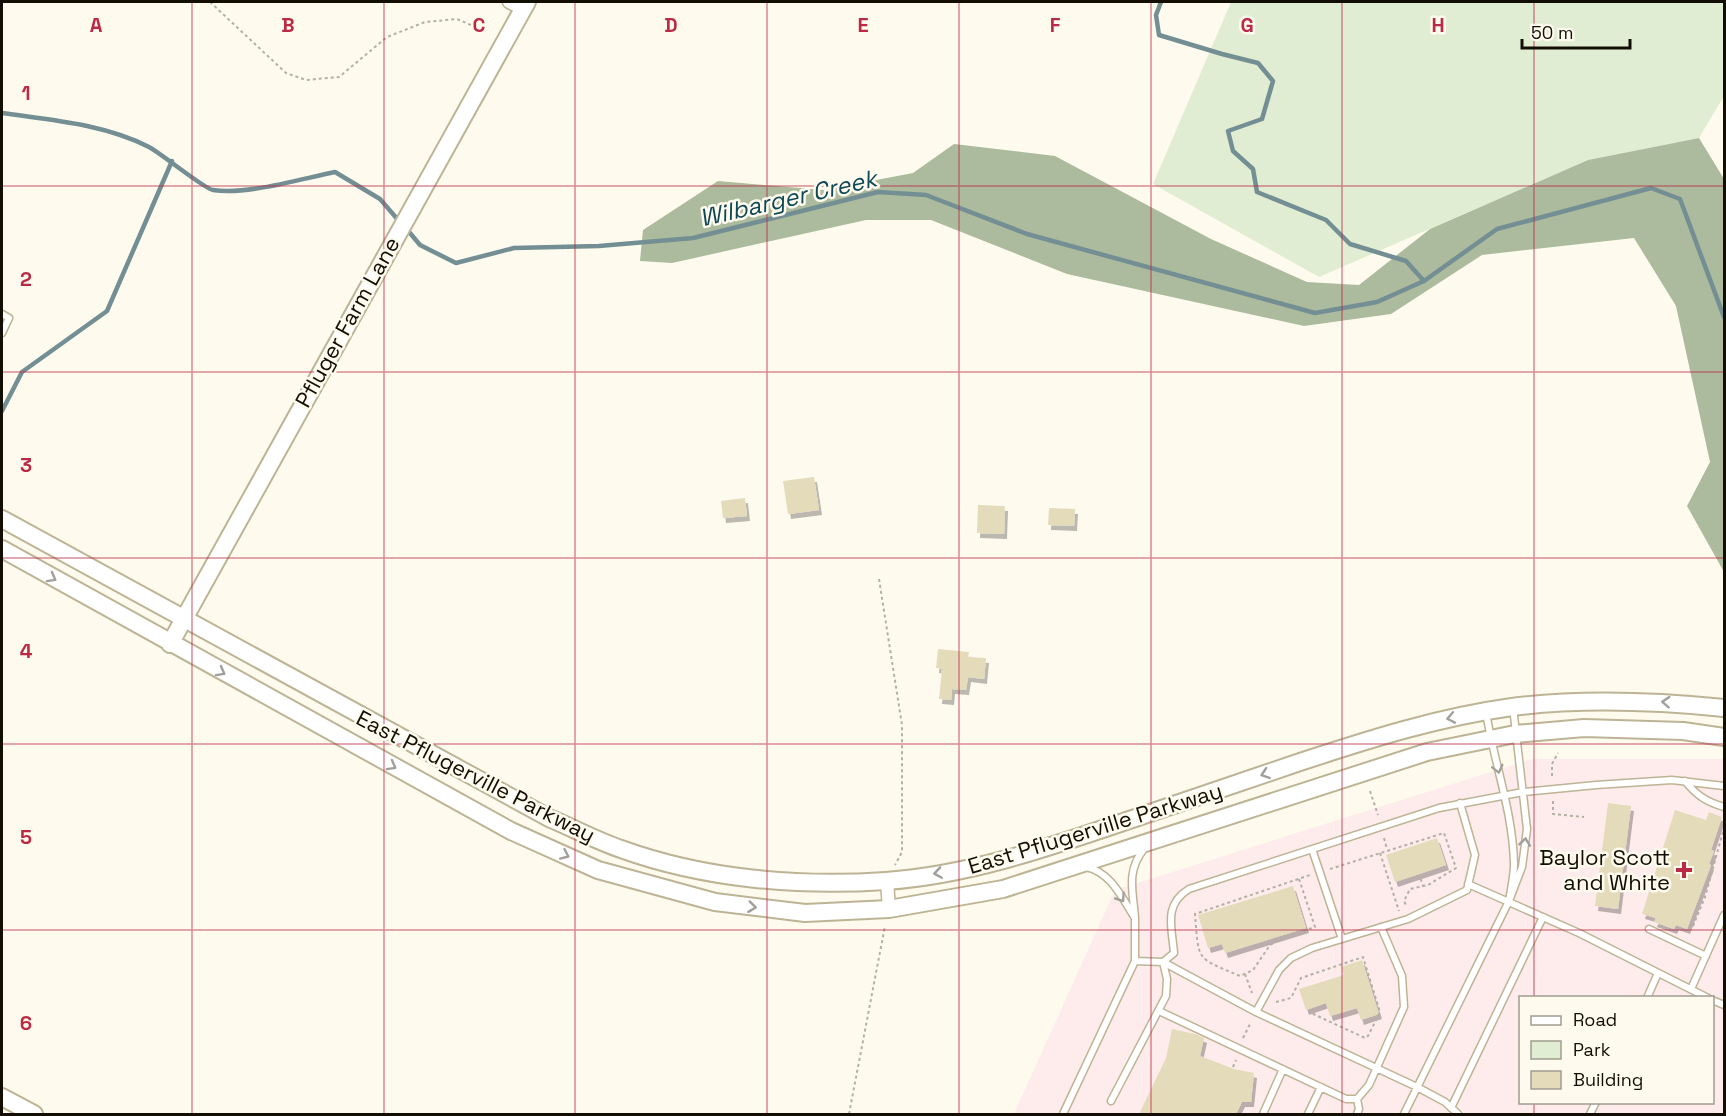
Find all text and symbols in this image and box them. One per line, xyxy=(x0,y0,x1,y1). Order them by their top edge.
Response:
text: A xyxy=(90,12,103,38)
text: B xyxy=(281,12,295,38)
text: C xyxy=(473,12,486,38)
text: D xyxy=(664,12,678,38)
text: E xyxy=(857,12,869,38)
text: F xyxy=(1050,12,1061,38)
text: G xyxy=(1240,12,1254,38)
text: H xyxy=(1431,12,1445,38)
scale bar xyxy=(1522,12,1630,50)
text: 50 m xyxy=(1531,21,1573,44)
text: 1 xyxy=(21,80,31,106)
water label: Wilbarger Creek xyxy=(696,162,883,233)
street label: Pfluger Farm Lane xyxy=(289,232,405,412)
text: 2 xyxy=(20,266,32,292)
text: 3 xyxy=(20,452,32,478)
one-way arrow xyxy=(46,571,57,582)
text: 4 xyxy=(20,638,33,664)
one-way arrow xyxy=(215,665,225,676)
one-way arrow xyxy=(1662,696,1671,709)
street label: East Pflugerville Parkway xyxy=(352,703,600,849)
one-way arrow xyxy=(1447,711,1457,724)
one-way arrow xyxy=(386,759,396,770)
one-way arrow xyxy=(1490,764,1503,774)
one-way arrow xyxy=(1260,767,1271,780)
street label: East Pflugerville Parkway xyxy=(964,776,1226,880)
text: 5 xyxy=(20,824,32,850)
one-way arrow xyxy=(1518,838,1531,847)
place label: Baylor Scott and White xyxy=(1539,843,1670,896)
one-way arrow xyxy=(559,848,570,860)
marker: Baylor Scott and White xyxy=(1675,861,1693,879)
one-way arrow xyxy=(934,867,943,879)
one-way arrow xyxy=(1114,891,1125,902)
one-way arrow xyxy=(748,900,757,912)
legend xyxy=(1519,996,1714,1104)
text: Road xyxy=(1573,1008,1617,1031)
text: 6 xyxy=(20,1010,32,1036)
text: Park xyxy=(1573,1038,1611,1061)
text: Building xyxy=(1573,1068,1643,1091)

